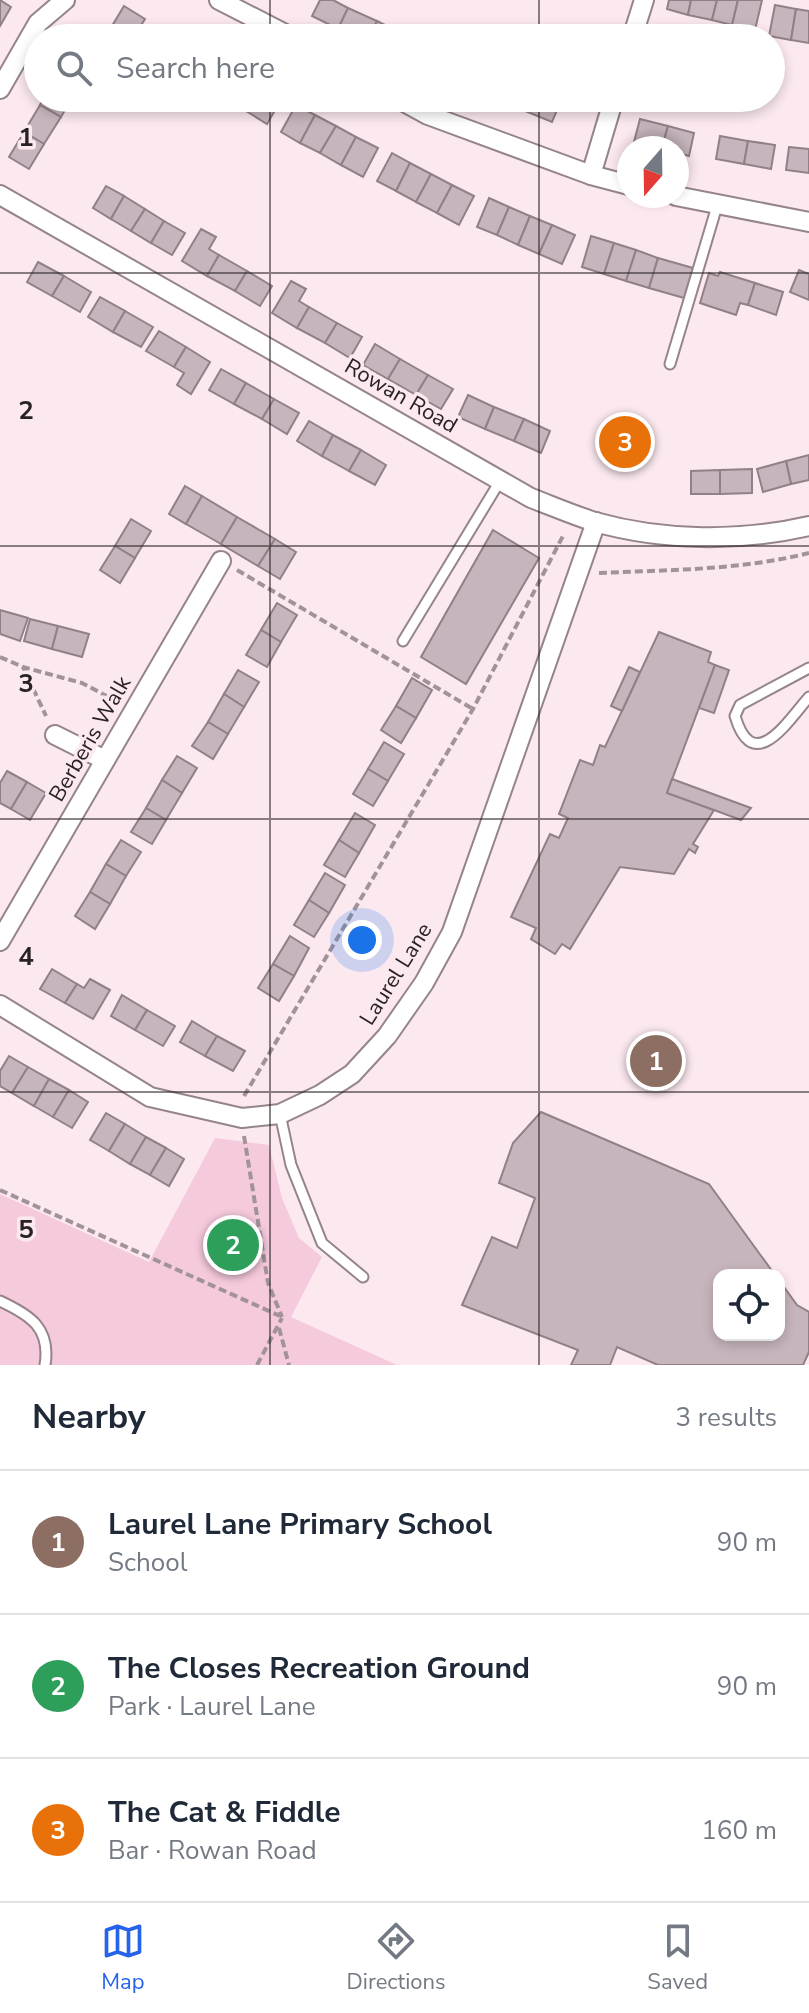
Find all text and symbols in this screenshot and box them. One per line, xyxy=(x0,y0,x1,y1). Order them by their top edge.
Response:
search box xyxy=(24,24,785,112)
icon: search xyxy=(52,46,96,90)
text: Search here xyxy=(116,48,275,89)
text: 1 xyxy=(18,120,34,155)
north arrow xyxy=(617,136,689,208)
street label: Rowan Road xyxy=(339,352,463,440)
text: 2 xyxy=(18,393,34,428)
pin: 3 xyxy=(599,412,651,472)
text: 3 xyxy=(18,666,34,701)
street label: Berberis Walk xyxy=(42,670,139,807)
street label: Laurel Lane xyxy=(353,917,439,1031)
your location xyxy=(342,920,382,960)
text: 4 xyxy=(18,939,34,974)
pin: 1 xyxy=(630,1031,682,1091)
text: 5 xyxy=(18,1212,34,1247)
pin: 2 xyxy=(207,1215,259,1275)
map controls xyxy=(713,1269,785,1341)
button: locate xyxy=(713,1269,785,1341)
text: Nearby xyxy=(32,1394,146,1440)
text: 3 results xyxy=(676,1400,777,1435)
text: Laurel Lane Primary School xyxy=(108,1504,492,1545)
text: 1 xyxy=(50,1525,66,1560)
text: 90 m xyxy=(717,1525,777,1560)
text: School xyxy=(108,1545,187,1580)
text: The Closes Recreation Ground xyxy=(108,1648,530,1689)
text: 2 xyxy=(50,1669,66,1704)
text: 90 m xyxy=(717,1669,777,1704)
text: Park · Laurel Lane xyxy=(108,1689,316,1724)
text: The Cat & Fiddle xyxy=(108,1792,340,1833)
text: 3 xyxy=(50,1813,66,1848)
text: 160 m xyxy=(701,1813,777,1848)
text: Bar · Rowan Road xyxy=(108,1833,317,1868)
tab: Map xyxy=(101,1919,145,1997)
tab: Directions xyxy=(347,1919,446,1997)
tab: Saved xyxy=(647,1919,708,1997)

